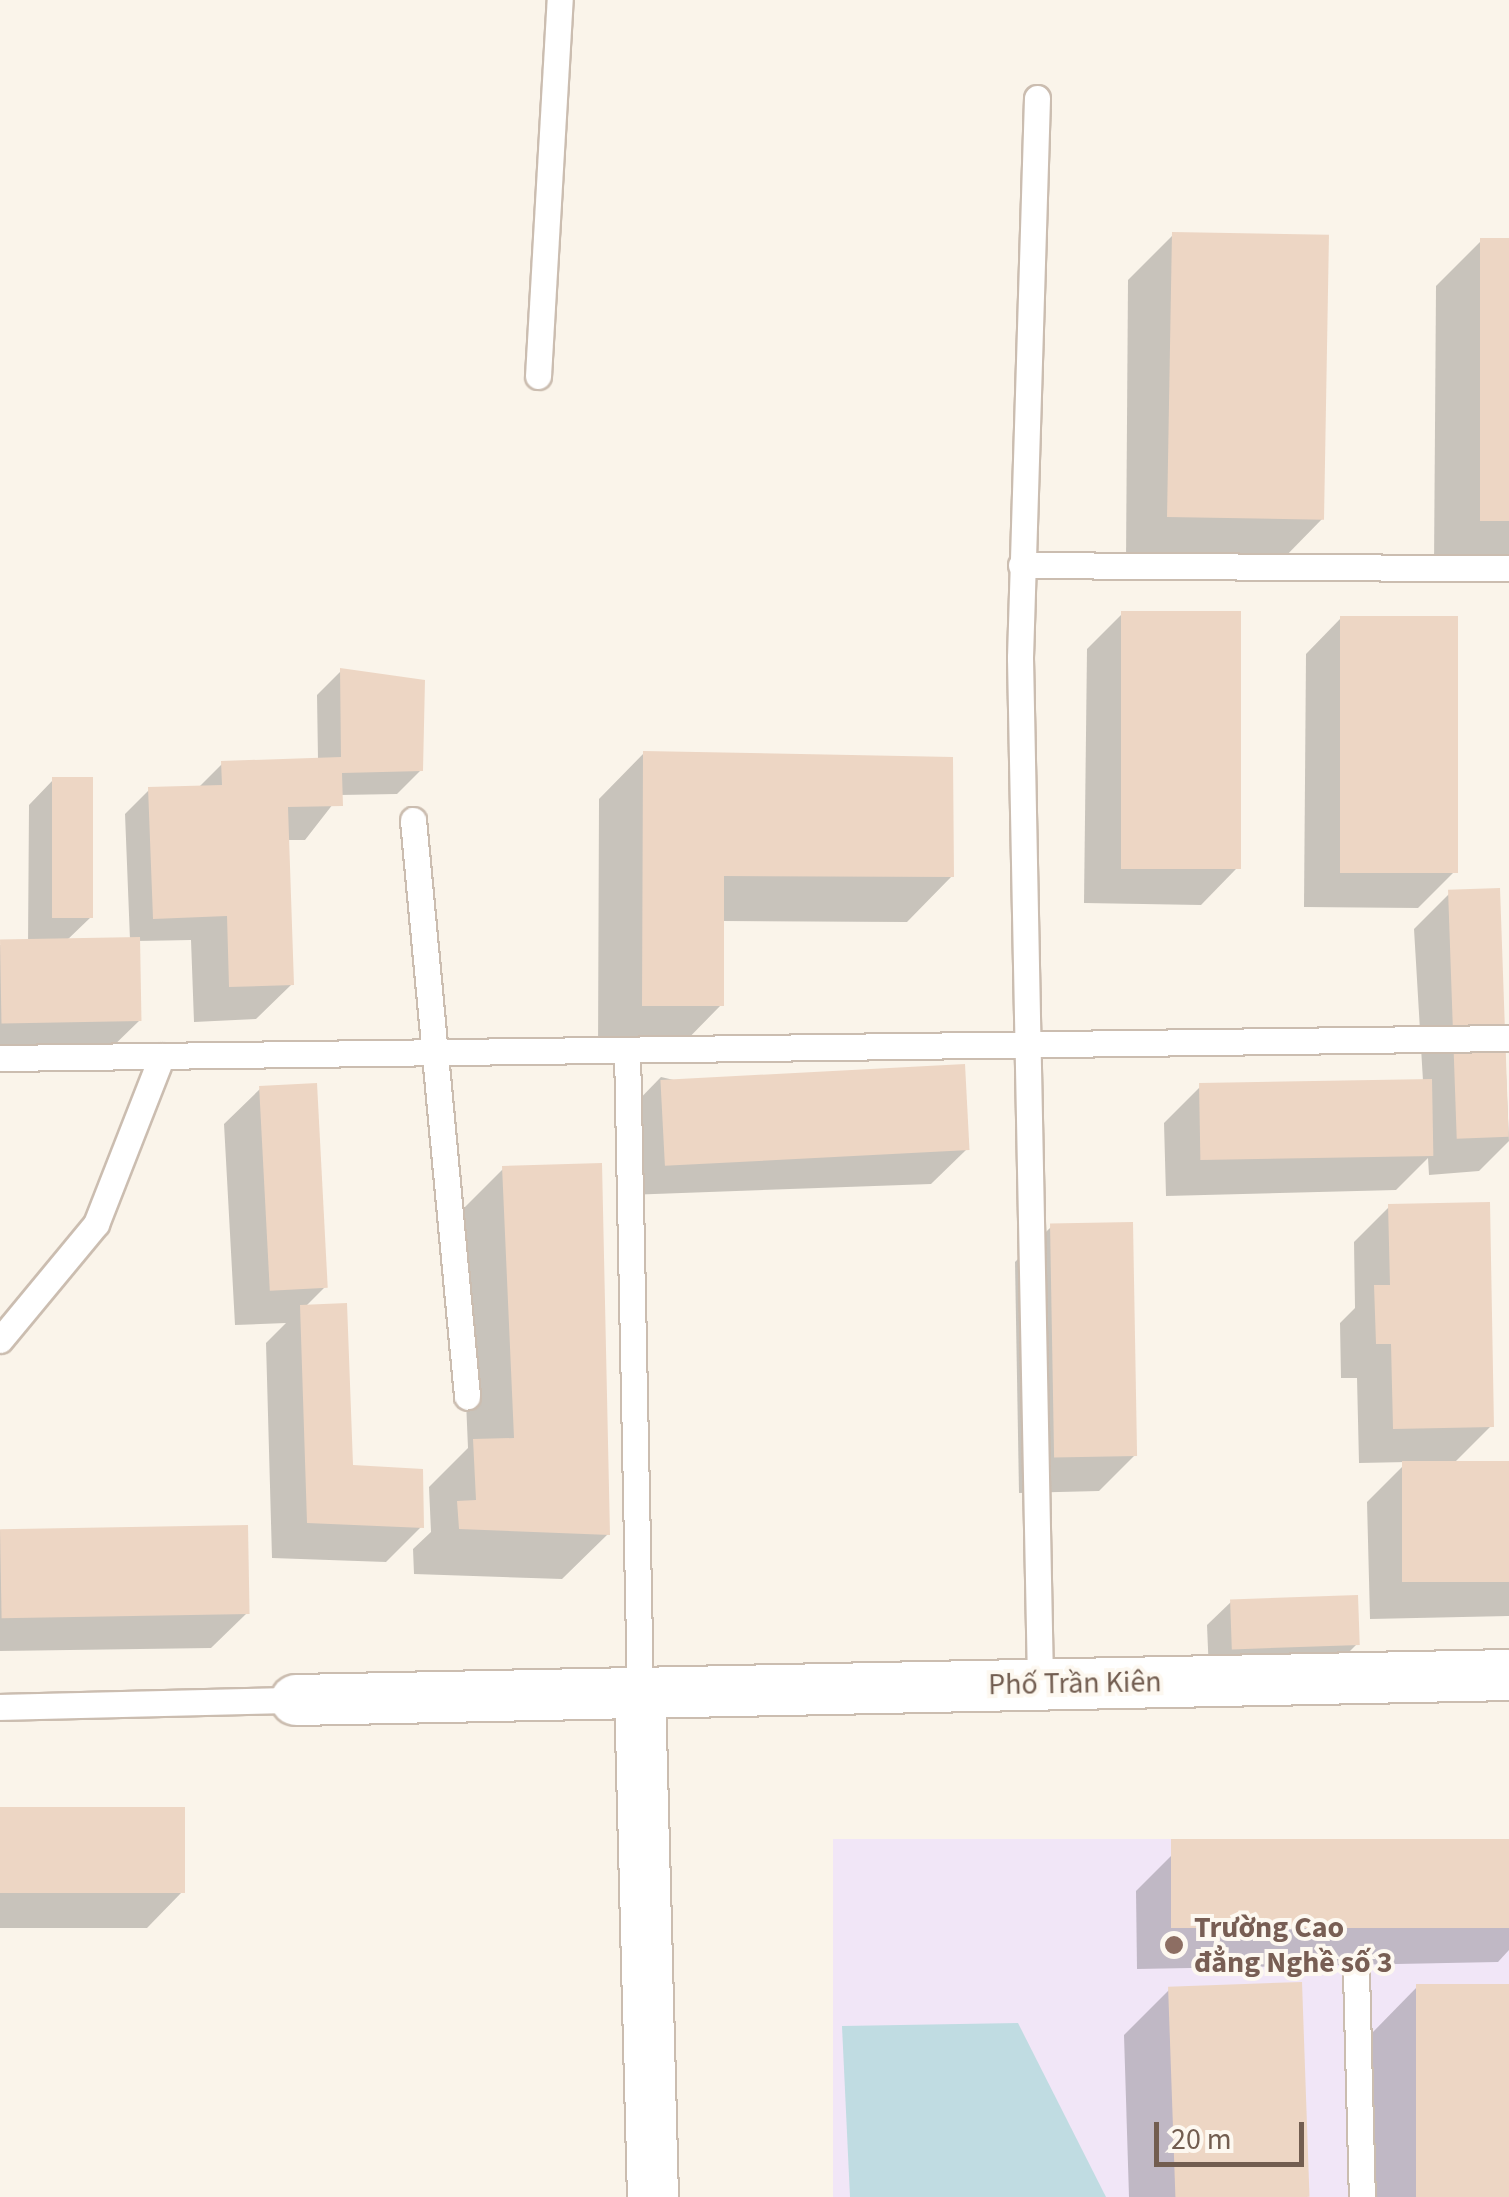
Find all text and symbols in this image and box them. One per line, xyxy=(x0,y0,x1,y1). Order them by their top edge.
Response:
street label: Phố Trần Kiên xyxy=(988,1664,1162,1704)
place label: Trường Cao đẳng Nghề số 3 xyxy=(1194,1910,1393,1980)
marker: Trường Cao đẳng Nghề số 3 xyxy=(1163,1934,1185,1956)
scale bar xyxy=(1159,2102,1309,2164)
text: 20 m xyxy=(1171,2118,1232,2161)

